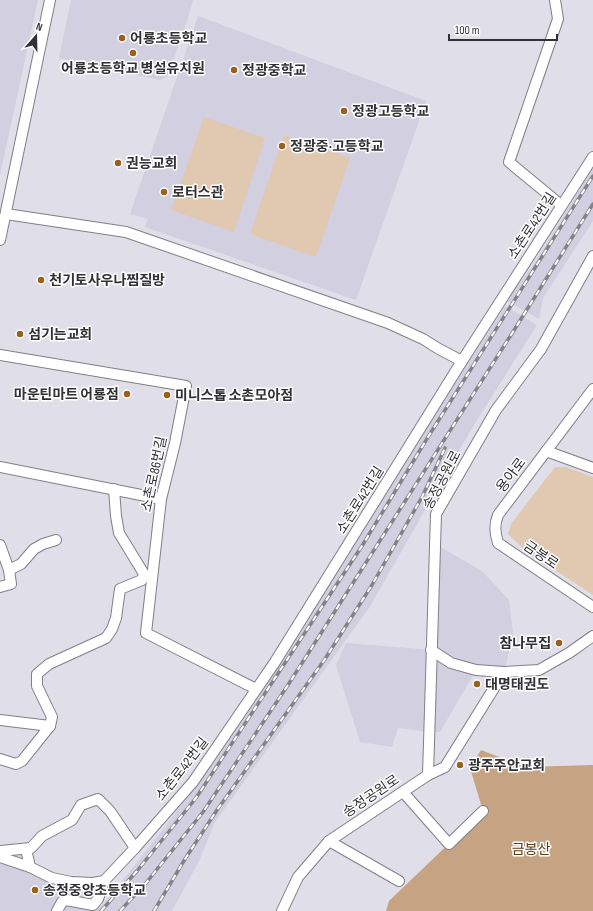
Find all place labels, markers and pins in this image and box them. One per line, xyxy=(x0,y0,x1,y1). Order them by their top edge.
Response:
place label: 어룡초등학교 xyxy=(130,30,207,47)
marker: 어룡초등학교 xyxy=(117,33,127,43)
marker: 어룡초등학교 병설유치원 xyxy=(128,48,138,58)
place label: 어룡초등학교 병설유치원 xyxy=(61,60,205,77)
place label: 정광중학교 xyxy=(242,62,307,79)
marker: 정광중학교 xyxy=(229,65,239,75)
place label: 정광고등학교 xyxy=(352,103,429,120)
marker: 정광고등학교 xyxy=(339,106,349,116)
place label: 정광중·고등학교 xyxy=(290,138,384,155)
marker: 정광중·고등학교 xyxy=(277,141,287,151)
place label: 권능교회 xyxy=(126,155,178,172)
marker: 권능교회 xyxy=(113,158,123,168)
place label: 로터스관 xyxy=(172,184,224,201)
marker: 로터스관 xyxy=(159,187,169,197)
place label: 천기토사우나찜질방 xyxy=(49,272,165,289)
marker: 천기토사우나찜질방 xyxy=(36,275,46,285)
place label: 섬기는교회 xyxy=(28,326,92,343)
marker: 섬기는교회 xyxy=(15,329,25,339)
place label: 마운틴마트 어룡점 xyxy=(14,386,119,403)
place label: 미니스톱 소촌모아점 xyxy=(175,387,293,404)
marker: 마운틴마트 어룡점 xyxy=(122,389,132,399)
marker: 미니스톱 소촌모아점 xyxy=(162,390,172,400)
place label: 참나무집 xyxy=(499,635,551,652)
marker: 참나무집 xyxy=(554,638,564,648)
place label: 대명태권도 xyxy=(485,676,550,693)
marker: 대명태권도 xyxy=(472,679,482,689)
place label: 광주주안교회 xyxy=(468,757,545,774)
marker: 광주주안교회 xyxy=(455,760,465,770)
place label: 송정중앙초등학교 xyxy=(43,882,146,899)
marker: 송정중앙초등학교 xyxy=(30,885,40,895)

